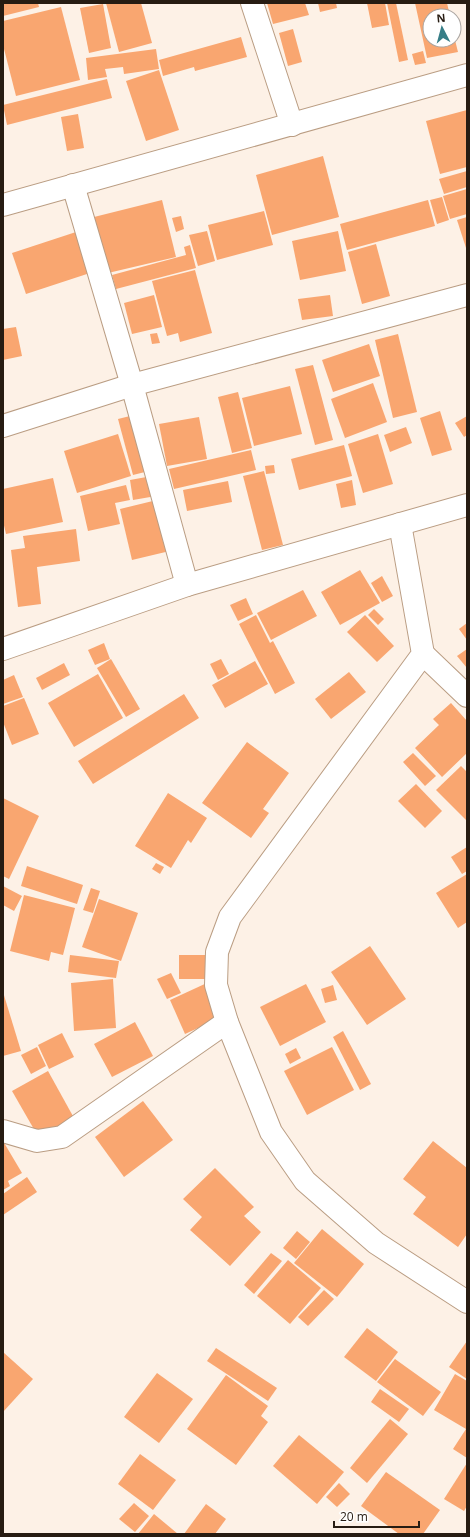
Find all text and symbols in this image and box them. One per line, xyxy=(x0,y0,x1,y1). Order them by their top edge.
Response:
north arrow xyxy=(422,8,462,48)
text: N xyxy=(436,10,446,25)
scale bar xyxy=(334,1503,419,1529)
text: 20 m xyxy=(340,1508,368,1525)

